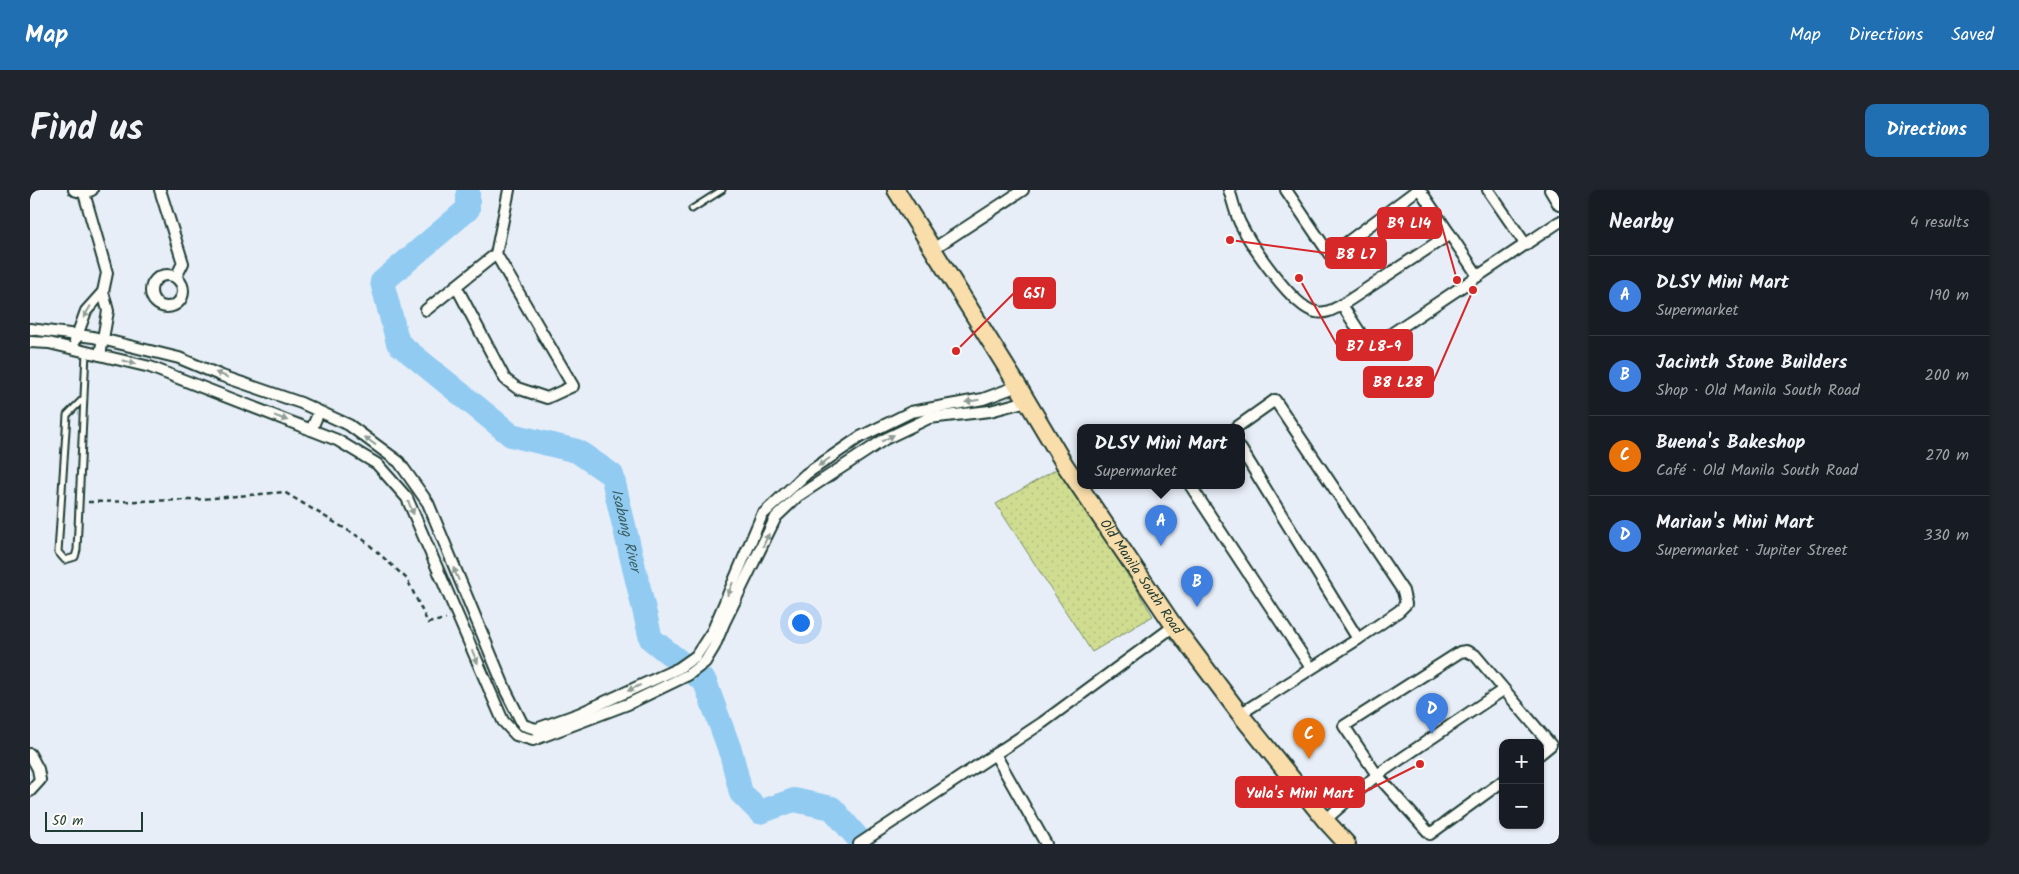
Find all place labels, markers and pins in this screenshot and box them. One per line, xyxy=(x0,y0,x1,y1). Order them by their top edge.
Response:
callout: B9 L14 xyxy=(1378,208,1441,238)
callout: B8 L7 xyxy=(1326,238,1386,268)
callout: G51 xyxy=(1014,278,1055,308)
callout: B7 L8-9 xyxy=(1337,330,1412,360)
callout: B8 L28 xyxy=(1364,367,1433,397)
pin: A xyxy=(1145,505,1177,546)
pin: B xyxy=(1181,566,1213,607)
pin: D xyxy=(1416,693,1448,734)
pin: C xyxy=(1293,718,1325,759)
callout: Yula's Mini Mart xyxy=(1236,777,1364,807)

